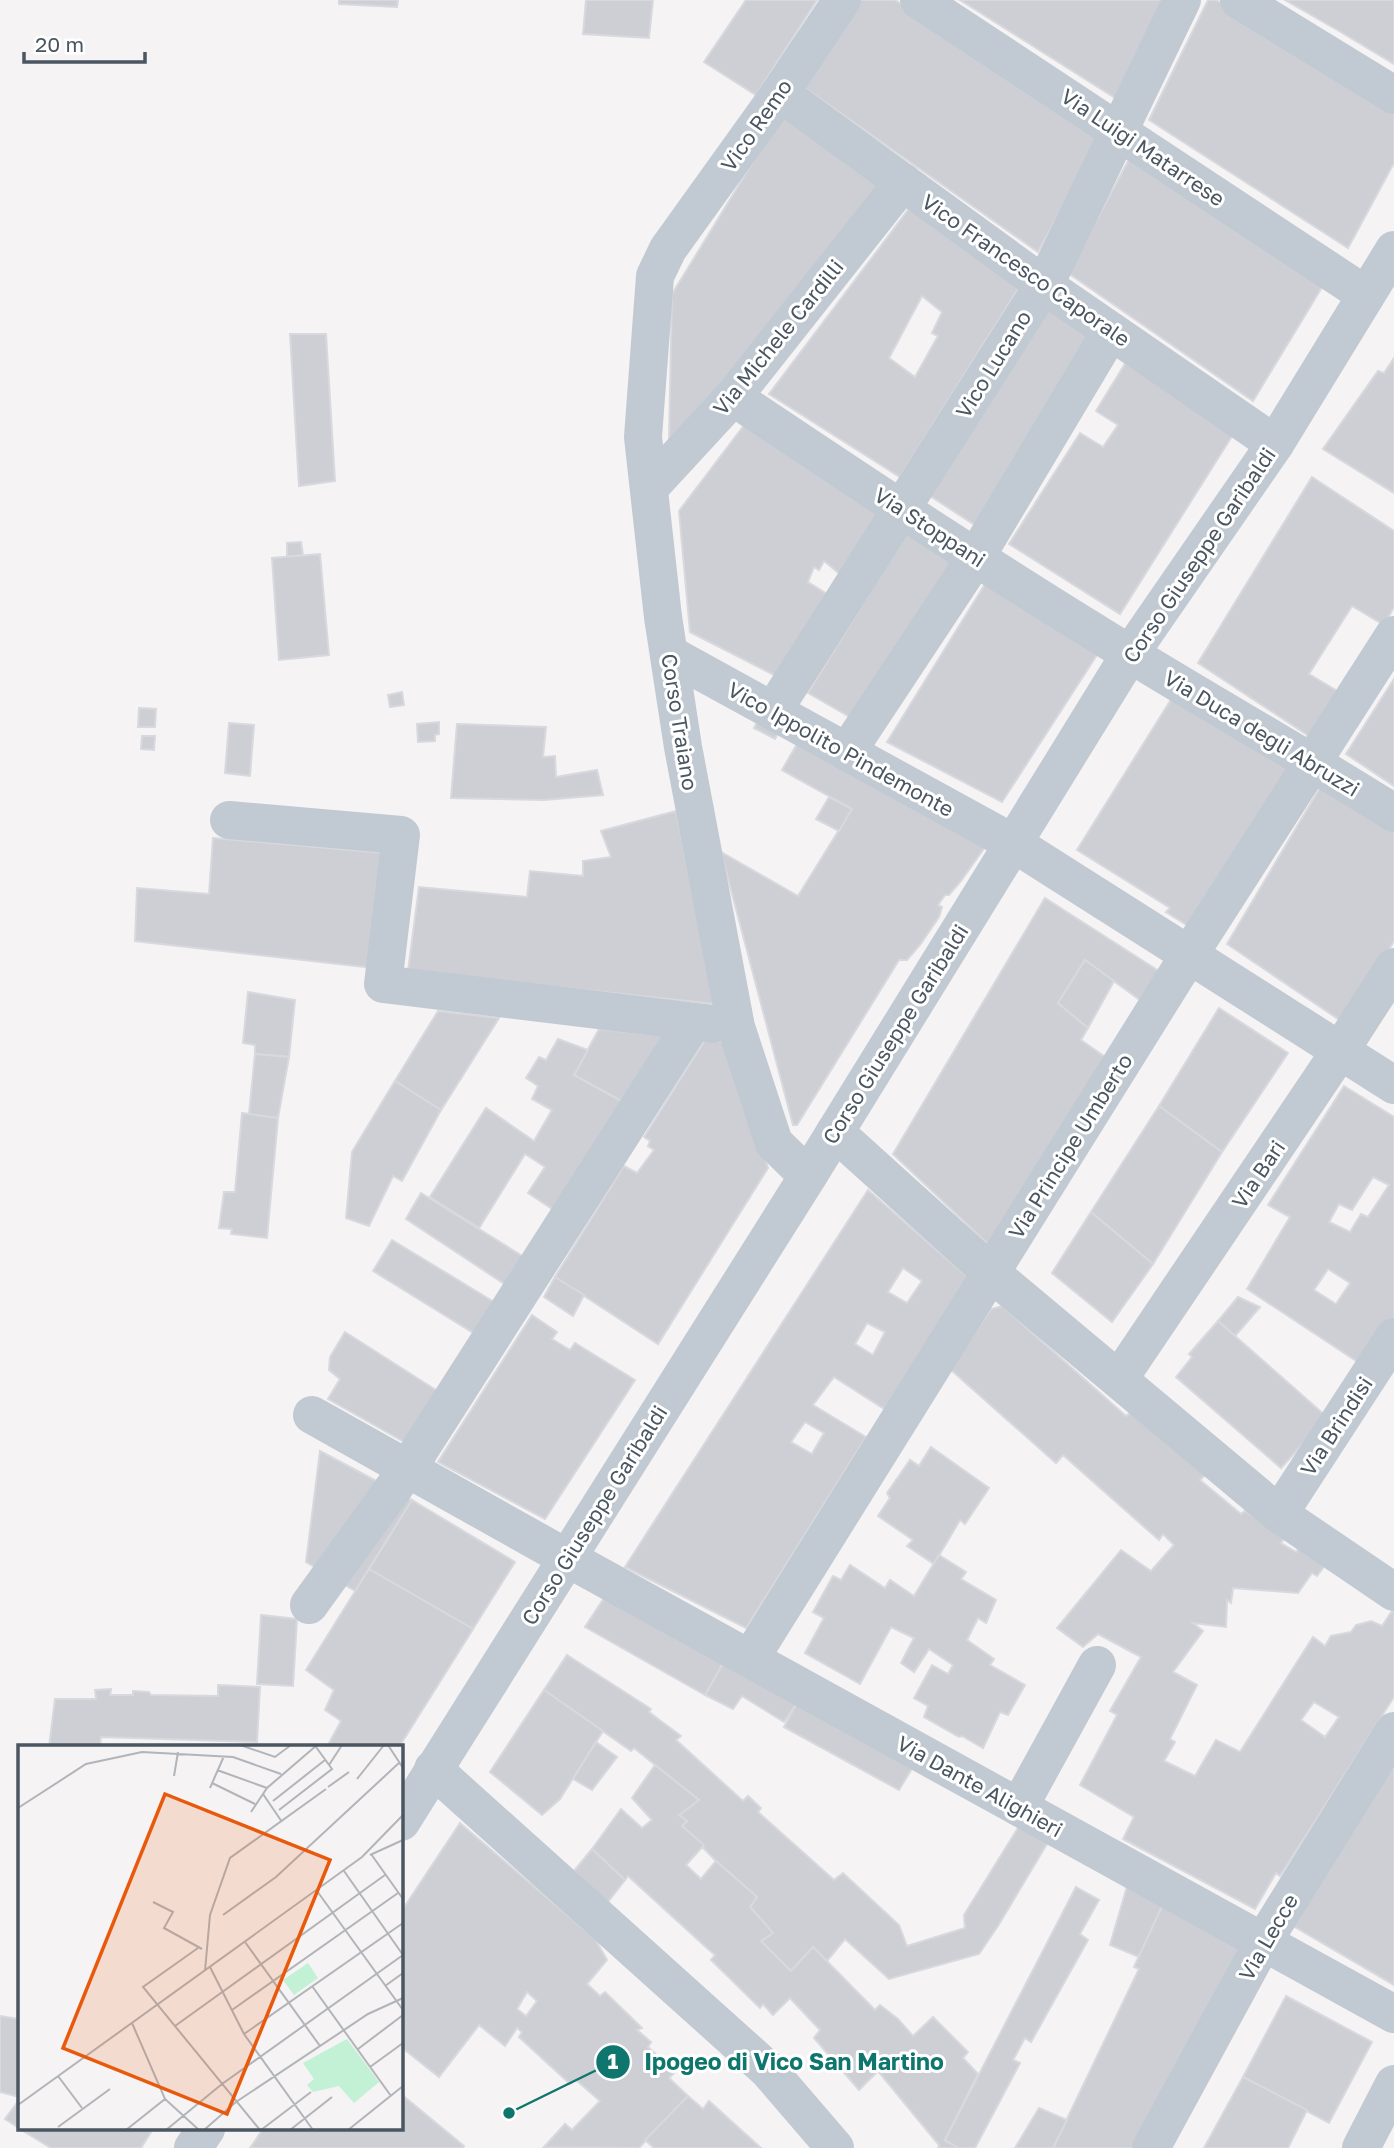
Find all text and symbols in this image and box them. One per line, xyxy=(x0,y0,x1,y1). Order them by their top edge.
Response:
scale bar xyxy=(24,21,145,65)
text: 20 m xyxy=(35,31,84,57)
street label: Vico Remo xyxy=(715,74,797,176)
street label: Via Luigi Matarrese xyxy=(1056,83,1230,211)
street label: Vico Francesco Caporale xyxy=(917,188,1135,352)
street label: Via Michele Cardilli xyxy=(707,254,849,420)
street label: Vico Lucano xyxy=(950,305,1036,423)
street label: Corso Giuseppe Garibaldi xyxy=(1117,442,1281,668)
street label: Via Stoppani xyxy=(870,481,990,573)
street label: Corso Traiano xyxy=(656,652,704,792)
street label: Via Duca degli Abruzzi xyxy=(1160,664,1364,802)
street label: Vico Ippolito Pindemonte xyxy=(723,676,959,822)
street label: Corso Giuseppe Garibaldi xyxy=(817,919,973,1149)
street label: Via Principe Umberto xyxy=(1002,1049,1138,1243)
street label: Via Bari xyxy=(1226,1135,1290,1213)
street label: Via Brindisi xyxy=(1294,1372,1378,1480)
street label: Corso Giuseppe Garibaldi xyxy=(516,1400,672,1630)
street label: Via Dante Alighieri xyxy=(893,1730,1067,1842)
inset map xyxy=(18,1745,402,2130)
street label: Via Lecce xyxy=(1233,1889,1303,1985)
callout: Ipogeo di Vico San Martino xyxy=(595,2040,958,2084)
text: Ipogeo di Vico San Martino xyxy=(644,2047,944,2075)
text: 1 xyxy=(608,2048,619,2074)

